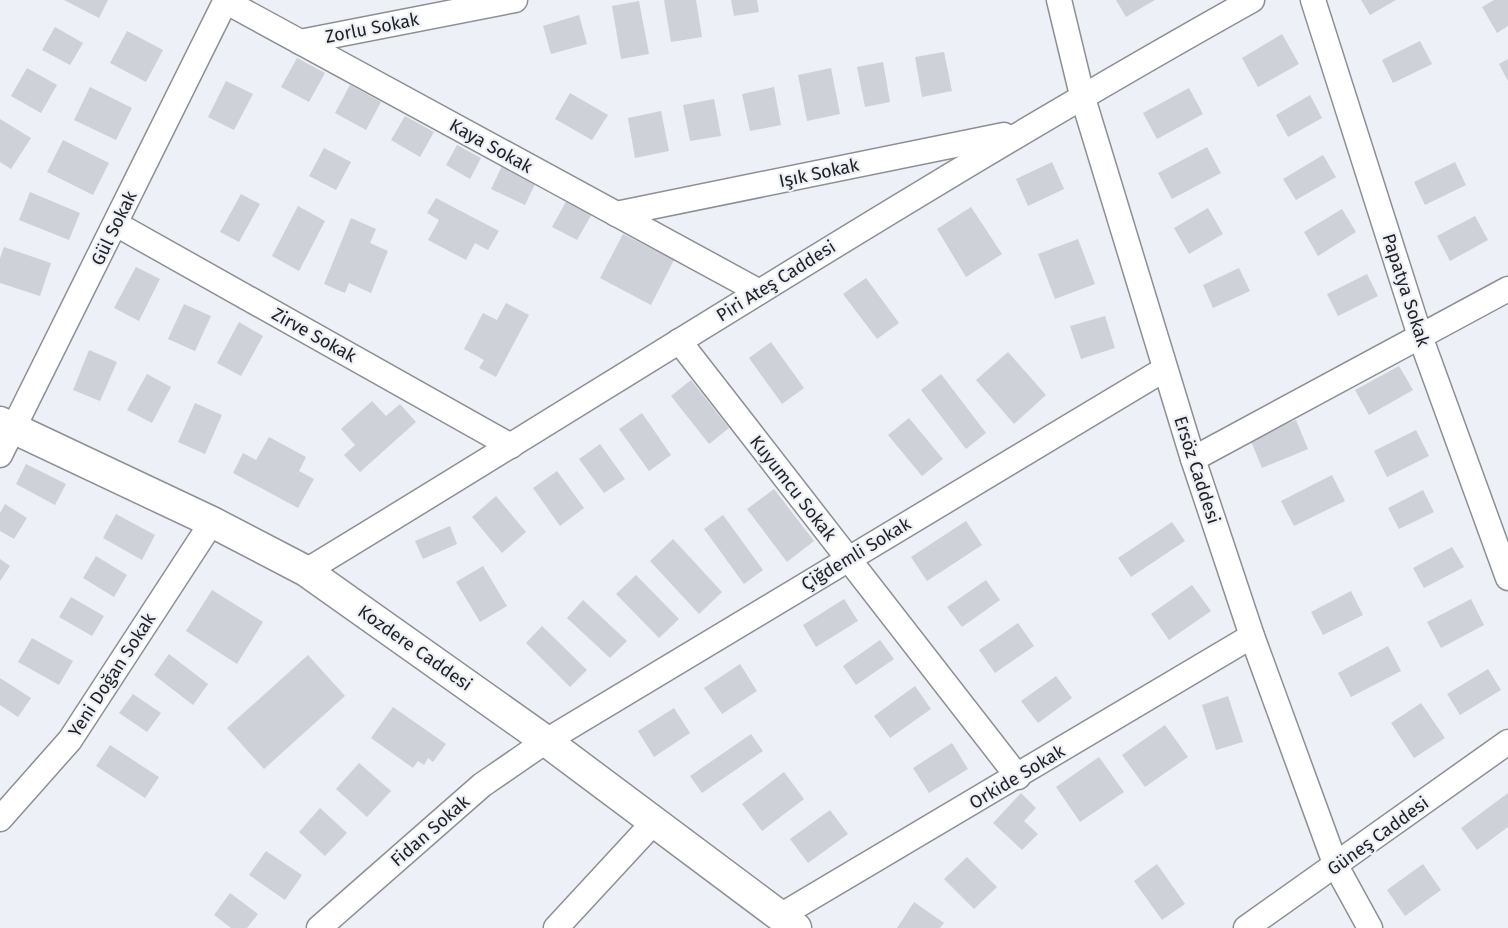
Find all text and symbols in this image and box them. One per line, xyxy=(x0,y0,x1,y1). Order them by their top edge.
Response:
street label: Zorlu Sokak xyxy=(323,8,422,48)
street label: Kaya Sokak xyxy=(446,114,537,178)
street label: Işık Sokak xyxy=(777,154,862,192)
street label: Gül Sokak xyxy=(87,186,142,269)
street label: Papatya Sokak xyxy=(1377,231,1435,350)
street label: Piri Ateş Caddesi xyxy=(712,236,840,326)
street label: Zirve Sokak xyxy=(268,303,361,368)
street label: Ersöz Caddesi xyxy=(1169,413,1225,527)
street label: Kuyumcu Sokak xyxy=(745,431,841,546)
street label: Çiğdemli Sokak xyxy=(797,512,915,595)
street label: Kozdere Caddesi xyxy=(354,600,476,696)
street label: Yeni Doğan Sokak xyxy=(64,608,161,741)
street label: Orkide Sokak xyxy=(965,740,1069,814)
street label: Fidan Sokak xyxy=(386,790,475,871)
street label: Güneş Caddesi xyxy=(1323,792,1433,880)

